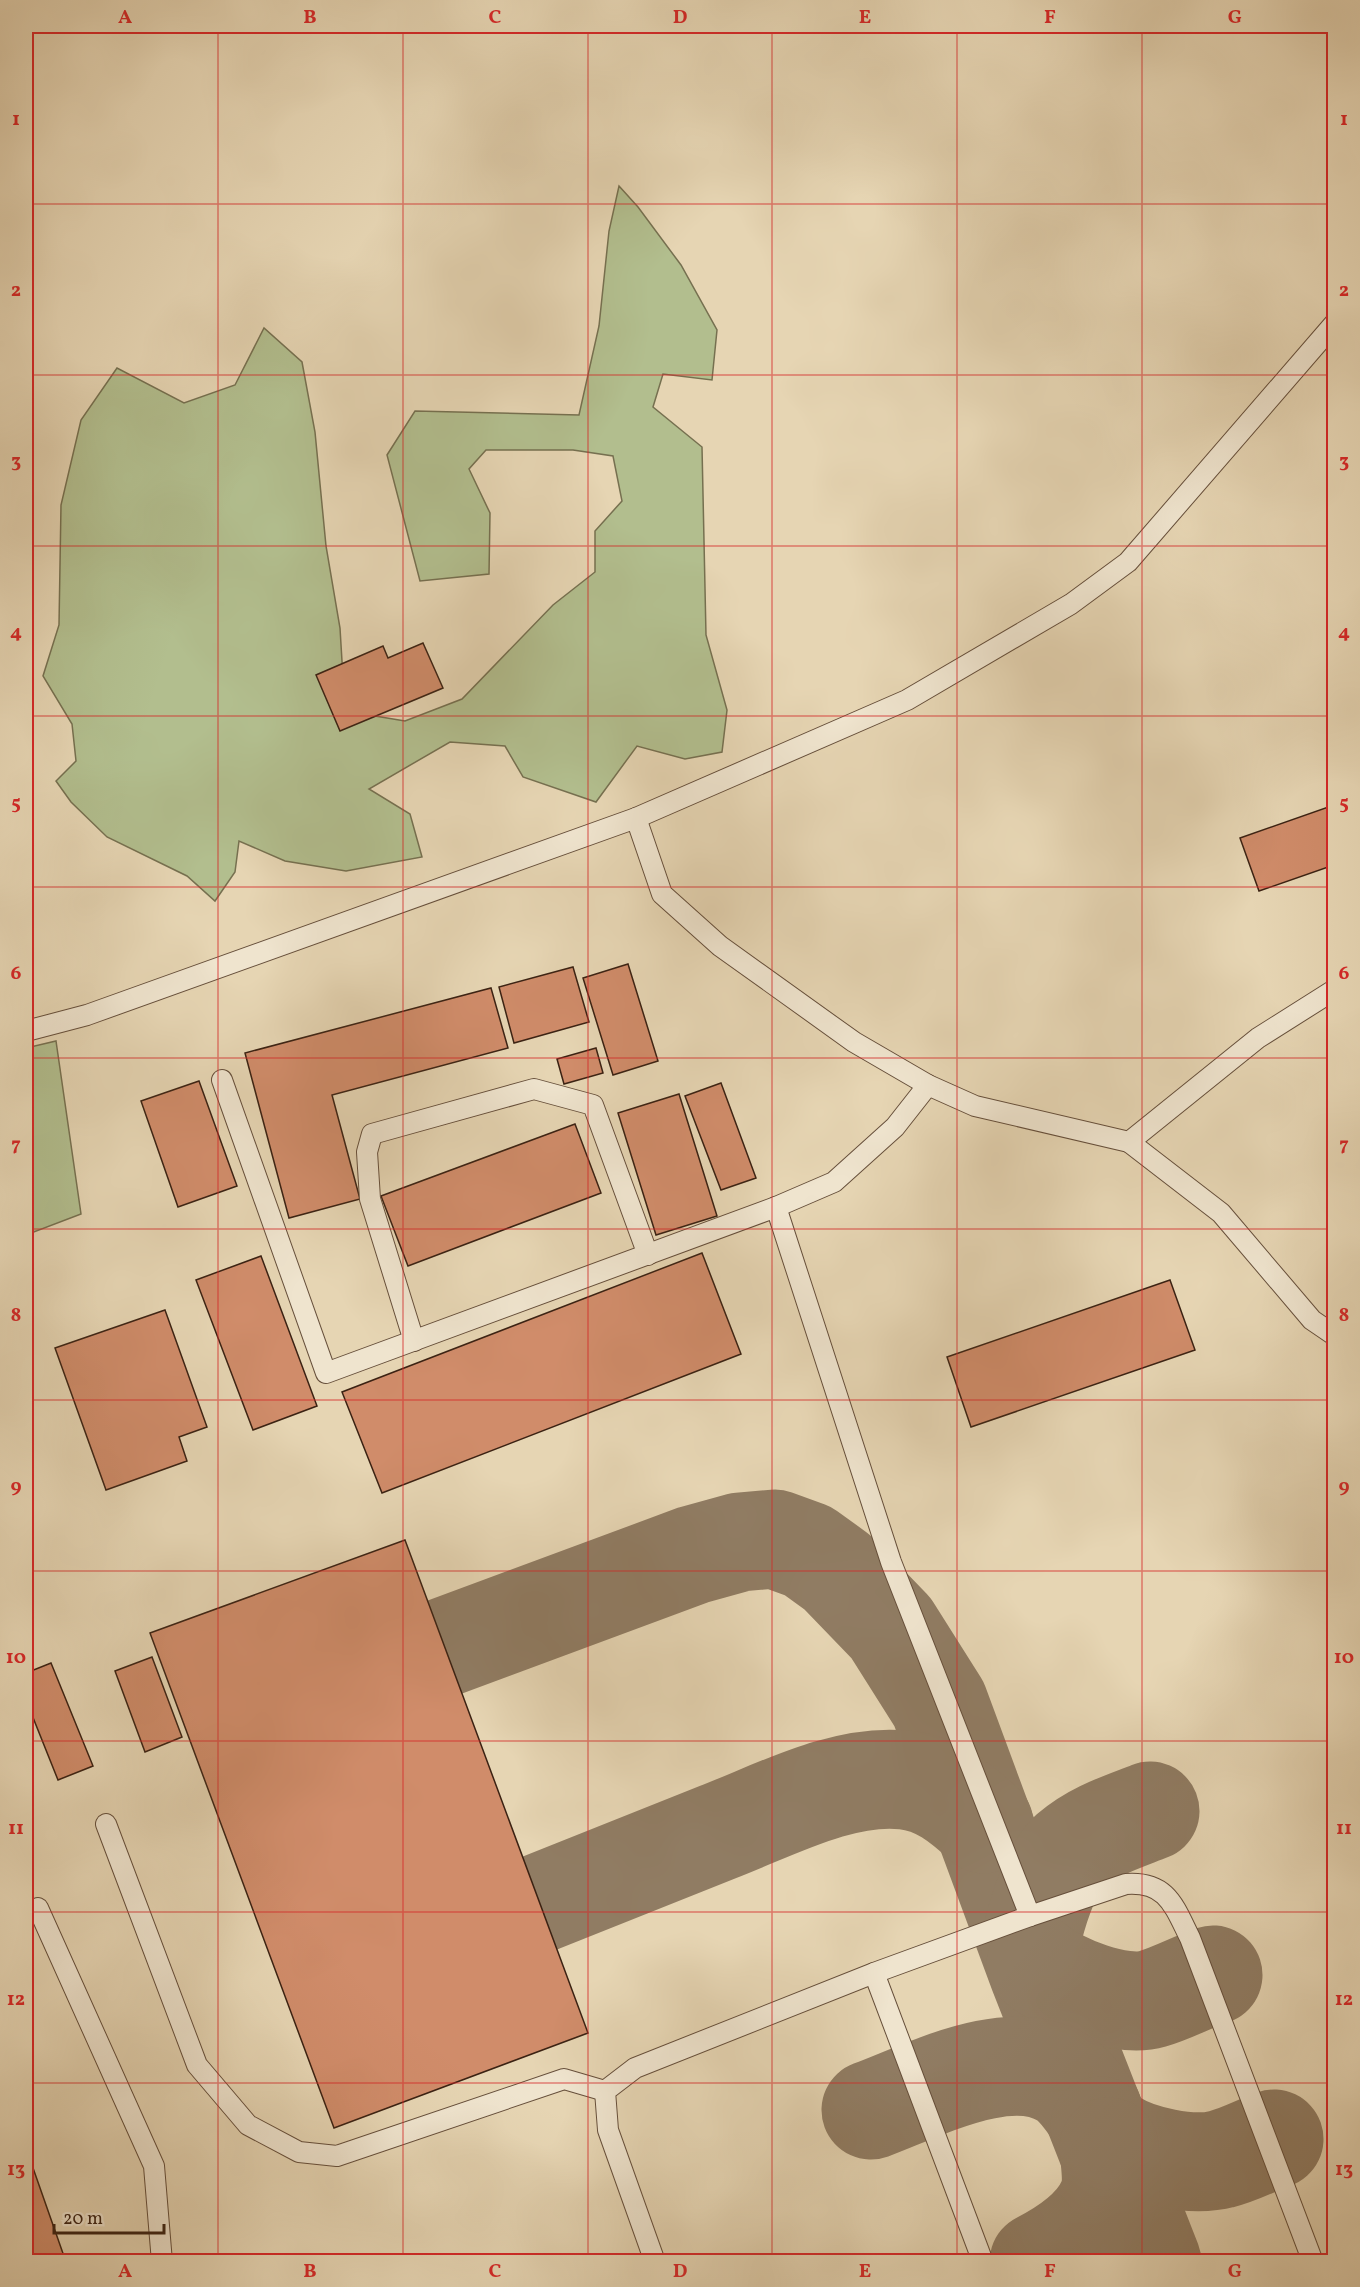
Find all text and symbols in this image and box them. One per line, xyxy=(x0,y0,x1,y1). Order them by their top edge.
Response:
text: A xyxy=(118,4,132,32)
text: B xyxy=(303,4,317,32)
text: C xyxy=(489,4,502,32)
text: D xyxy=(673,4,687,32)
text: E xyxy=(859,4,871,32)
text: F xyxy=(1044,4,1056,32)
text: G xyxy=(1228,4,1242,32)
text: 1 xyxy=(12,106,20,134)
text: 1 xyxy=(1340,106,1348,134)
text: 2 xyxy=(11,277,21,305)
text: 2 xyxy=(1339,277,1349,305)
text: 3 xyxy=(11,448,21,476)
text: 3 xyxy=(1339,448,1349,476)
text: 4 xyxy=(10,619,22,647)
text: 4 xyxy=(1338,619,1350,647)
text: 5 xyxy=(11,790,21,818)
text: 5 xyxy=(1339,790,1349,818)
text: 6 xyxy=(11,960,22,988)
text: 6 xyxy=(1339,960,1350,988)
text: 7 xyxy=(11,1131,21,1159)
text: 7 xyxy=(1339,1131,1349,1159)
text: 8 xyxy=(11,1302,21,1330)
text: 8 xyxy=(1339,1302,1349,1330)
text: 9 xyxy=(10,1473,22,1501)
text: 9 xyxy=(1338,1473,1350,1501)
text: 10 xyxy=(6,1644,26,1672)
text: 10 xyxy=(1334,1644,1354,1672)
text: 11 xyxy=(8,1815,24,1843)
text: 11 xyxy=(1336,1815,1352,1843)
text: 12 xyxy=(7,1986,25,2014)
text: 12 xyxy=(1335,1986,1353,2014)
text: 13 xyxy=(7,2156,25,2184)
text: 13 xyxy=(1335,2156,1353,2184)
scale bar xyxy=(54,2197,164,2235)
text: 20 m xyxy=(63,2207,103,2232)
text: A xyxy=(118,2258,132,2286)
text: B xyxy=(303,2258,317,2286)
text: C xyxy=(489,2258,502,2286)
text: D xyxy=(673,2258,687,2286)
text: E xyxy=(859,2258,871,2286)
text: F xyxy=(1044,2258,1056,2286)
text: G xyxy=(1228,2258,1242,2286)

